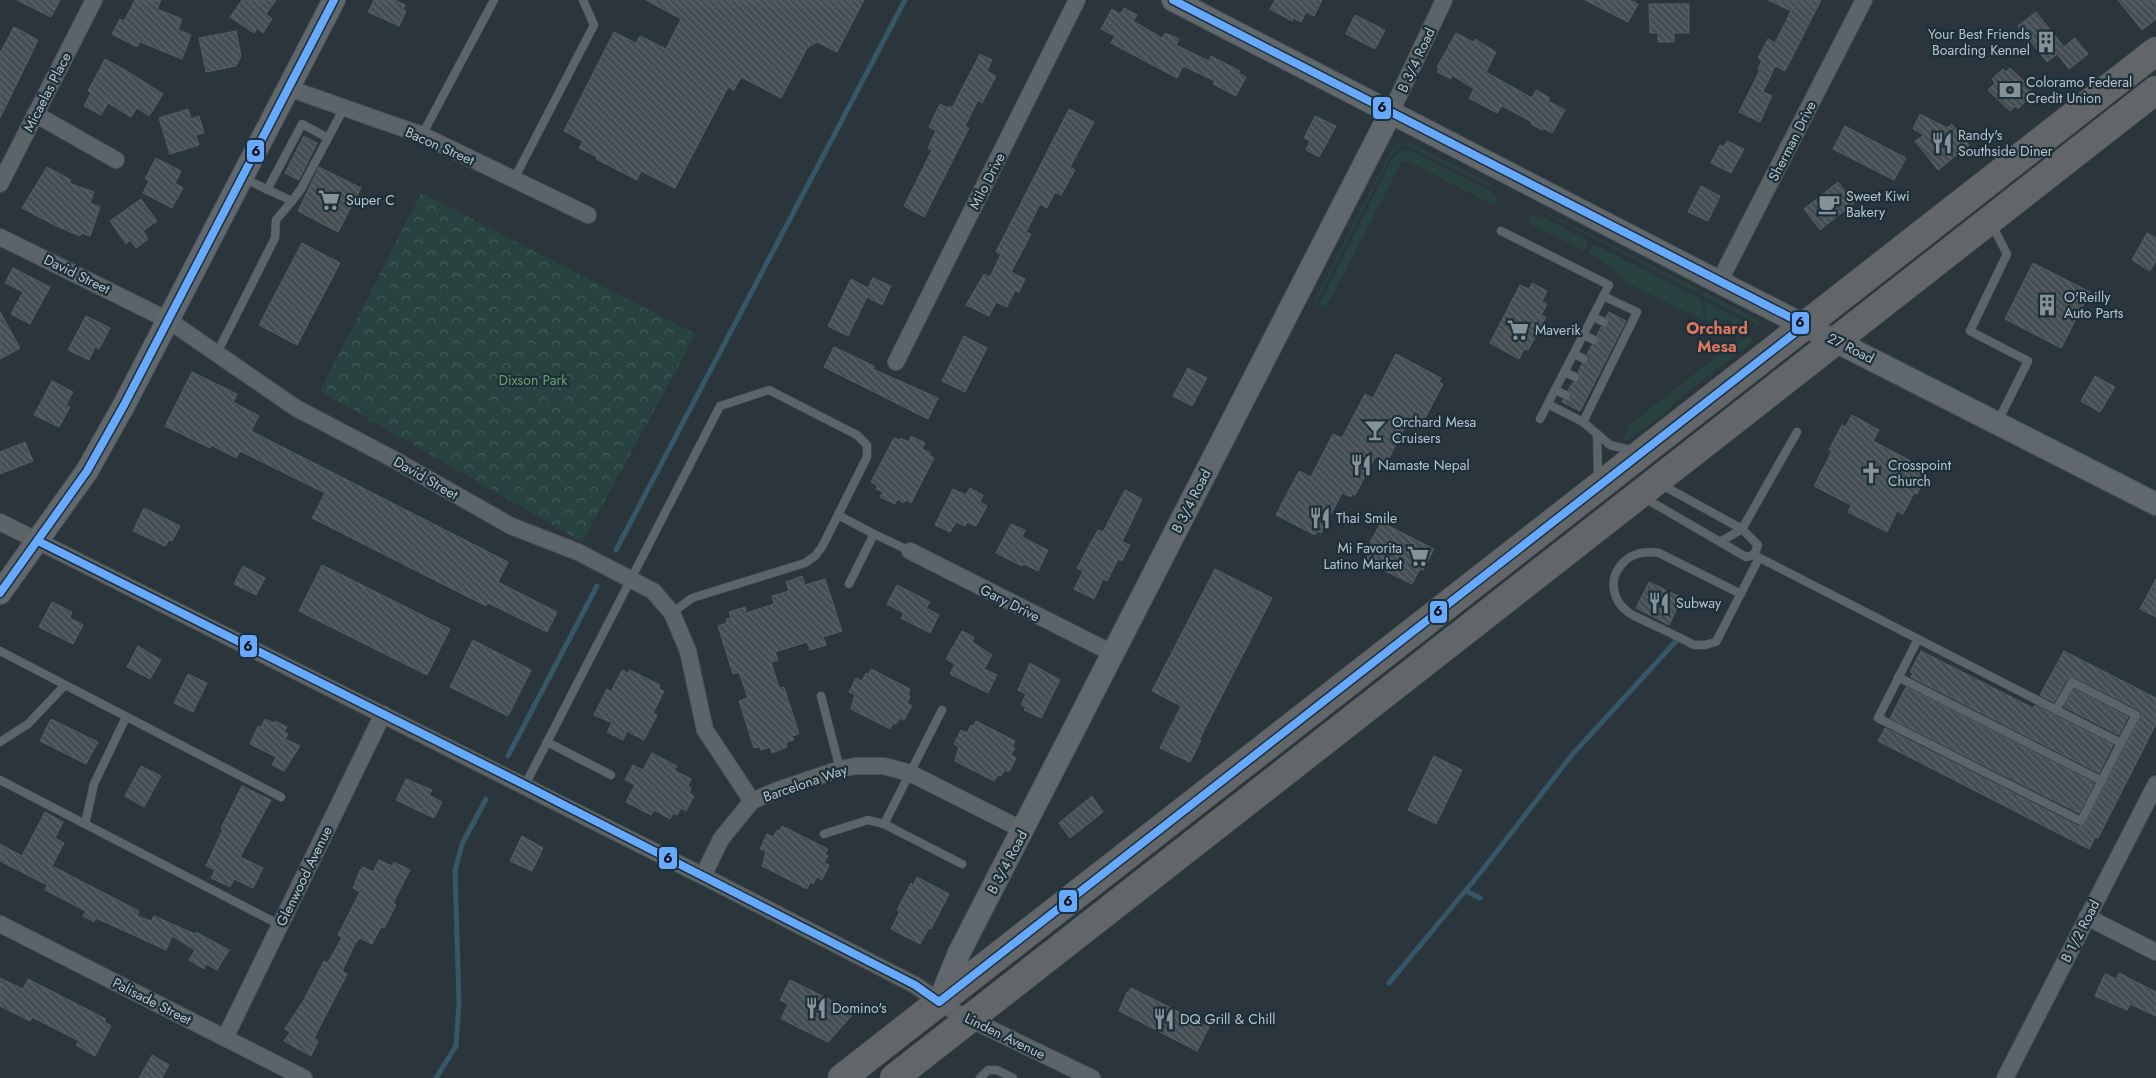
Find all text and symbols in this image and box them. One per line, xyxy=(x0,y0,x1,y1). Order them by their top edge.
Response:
street label: B 3/4 Road xyxy=(1392,24,1440,96)
place label: Your Best Friends Boarding Kennel xyxy=(1928,24,2030,60)
building icon: Your Best Friends Boarding Kennel xyxy=(2033,29,2059,55)
street label: Micaelas Place xyxy=(18,49,76,135)
place label: Coloramo Federal Credit Union xyxy=(2026,72,2132,108)
bank icon: Coloramo Federal Credit Union xyxy=(1997,77,2023,103)
line badge: 6 xyxy=(1372,96,1392,120)
text: 6 xyxy=(1377,97,1387,117)
street label: Sherman Drive xyxy=(1763,98,1821,184)
street label: Bacon Street xyxy=(402,122,478,170)
place label: Randy's Southside Diner xyxy=(1958,125,2053,161)
restaurant icon: Randy's Southside Diner xyxy=(1929,130,1955,156)
line badge: 6 xyxy=(246,139,265,163)
text: 6 xyxy=(251,141,261,161)
street label: Milo Drive xyxy=(964,149,1010,213)
place label: Sweet Kiwi Bakery xyxy=(1846,186,1910,222)
supermarket icon: Super C xyxy=(316,187,342,213)
place label: Super C xyxy=(346,190,395,210)
cafe icon: Sweet Kiwi Bakery xyxy=(1816,191,1842,217)
street label: David Street xyxy=(40,249,114,299)
place label: O'Reilly Auto Parts xyxy=(2064,287,2124,323)
building icon: O'Reilly Auto Parts xyxy=(2034,292,2060,318)
line badge: 6 xyxy=(1791,311,1810,335)
text: 6 xyxy=(1795,312,1805,332)
supermarket icon: Maverik xyxy=(1505,317,1531,343)
district label: Orchard Mesa xyxy=(1686,317,1748,358)
place label: Maverik xyxy=(1535,320,1582,340)
street label: 27 Road xyxy=(1824,328,1878,368)
park label: Dixson Park xyxy=(499,370,568,390)
place label: Orchard Mesa Cruisers xyxy=(1392,412,1476,448)
bar icon: Orchard Mesa Cruisers xyxy=(1362,417,1388,443)
street label: David Street xyxy=(390,451,463,505)
restaurant icon: Namaste Nepal xyxy=(1348,452,1374,478)
place label: Namaste Nepal xyxy=(1378,455,1470,475)
place label: Crosspoint Church xyxy=(1888,455,1952,491)
church icon: Crosspoint Church xyxy=(1858,460,1884,486)
street label: B 3/4 Road xyxy=(1166,466,1216,536)
restaurant icon: Thai Smile xyxy=(1307,505,1333,531)
place label: Thai Smile xyxy=(1336,508,1397,528)
place label: Mi Favorita Latino Market xyxy=(1323,538,1403,574)
supermarket icon: Mi Favorita Latino Market xyxy=(1405,543,1431,569)
street label: Gary Drive xyxy=(977,579,1043,627)
restaurant icon: Subway xyxy=(1646,590,1672,616)
place label: Subway xyxy=(1676,593,1722,613)
line badge: 6 xyxy=(1429,600,1448,624)
text: 6 xyxy=(1433,601,1443,621)
line badge: 6 xyxy=(239,634,258,658)
text: 6 xyxy=(243,636,253,656)
street label: Barcelona Way xyxy=(760,759,850,807)
street label: Glenwood Avenue xyxy=(271,823,337,929)
street label: B 3/4 Road xyxy=(982,827,1032,897)
line badge: 6 xyxy=(658,846,678,870)
text: 6 xyxy=(663,848,673,868)
line badge: 6 xyxy=(1058,889,1078,913)
text: 6 xyxy=(1063,891,1073,911)
street label: B 1/2 Road xyxy=(2056,896,2104,966)
street label: Palisade Street xyxy=(109,973,195,1030)
restaurant icon: Domino's xyxy=(803,995,829,1021)
place label: Domino's xyxy=(832,998,887,1018)
restaurant icon: DQ Grill & Chill xyxy=(1151,1006,1177,1032)
street label: Linden Avenue xyxy=(961,1008,1049,1064)
place label: DQ Grill & Chill xyxy=(1180,1009,1275,1029)

